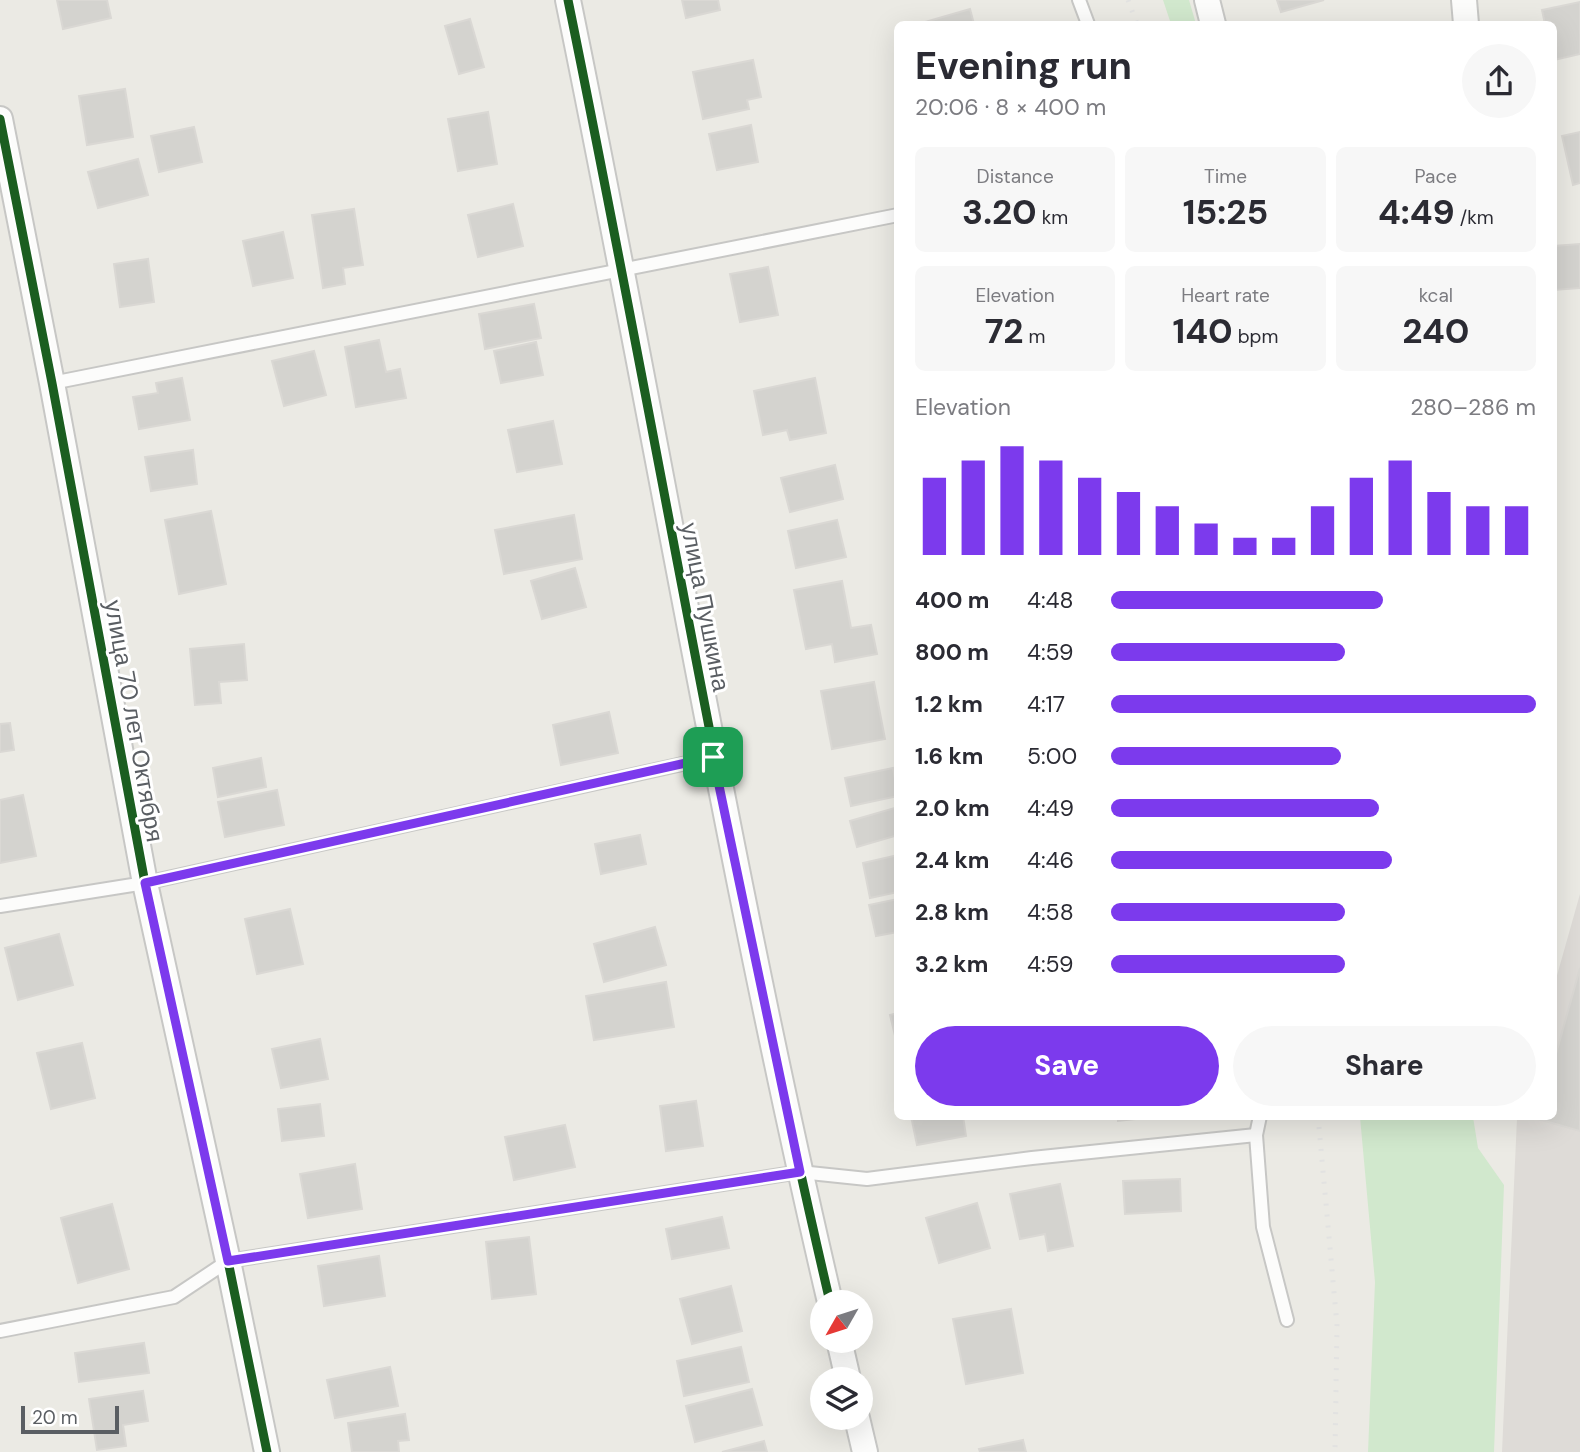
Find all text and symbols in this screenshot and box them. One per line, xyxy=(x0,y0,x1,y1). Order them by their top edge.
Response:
text: Evening run xyxy=(915,41,1132,91)
button: share xyxy=(1462,44,1536,118)
text: 20:06 · 8 × 400 m xyxy=(915,92,1106,122)
text: Distance xyxy=(977,164,1054,189)
text: Time xyxy=(1204,164,1247,189)
text: Pace xyxy=(1415,164,1457,189)
text: 3.20 xyxy=(962,189,1037,235)
text: 15:25 xyxy=(1183,189,1268,235)
text: 4:49 xyxy=(1378,189,1455,235)
text: km xyxy=(1037,205,1068,230)
text: /km xyxy=(1455,205,1494,230)
text: Elevation xyxy=(976,283,1055,308)
text: Heart rate xyxy=(1181,283,1270,308)
text: kcal xyxy=(1419,283,1453,308)
text: 72 xyxy=(985,308,1023,354)
text: 140 xyxy=(1173,308,1233,354)
text: 240 xyxy=(1402,308,1469,354)
text: m xyxy=(1023,324,1045,349)
text: bpm xyxy=(1233,324,1278,349)
text: Elevation xyxy=(915,392,1011,422)
text: 280–286 m xyxy=(1410,392,1536,422)
street label: улица Пушкина xyxy=(674,520,737,695)
text: 400 m xyxy=(915,585,989,615)
text: 4:48 xyxy=(1027,585,1074,615)
street label: улица 70 лет Октября xyxy=(98,598,171,844)
text: 800 m xyxy=(915,637,989,667)
text: 4:59 xyxy=(1027,637,1073,667)
text: 1.2 km xyxy=(915,689,983,719)
text: 4:17 xyxy=(1027,689,1065,719)
pin xyxy=(683,727,743,787)
icon: arrive xyxy=(694,738,732,776)
text: 1.6 km xyxy=(915,741,983,771)
text: 5:00 xyxy=(1027,741,1077,771)
text: 2.0 km xyxy=(915,793,990,823)
text: 4:49 xyxy=(1027,793,1074,823)
text: 2.4 km xyxy=(915,845,989,875)
text: 4:46 xyxy=(1027,845,1074,875)
text: 2.8 km xyxy=(915,897,989,927)
text: 4:58 xyxy=(1027,897,1074,927)
text: 3.2 km xyxy=(915,949,988,979)
text: 4:59 xyxy=(1027,949,1073,979)
button: Save xyxy=(915,1026,1219,1106)
button: Share xyxy=(1233,1026,1536,1106)
north arrow xyxy=(810,1290,873,1353)
map controls xyxy=(810,1290,873,1430)
button: layers xyxy=(810,1367,873,1430)
scale bar xyxy=(21,1403,119,1435)
text: 20 m xyxy=(32,1405,78,1430)

